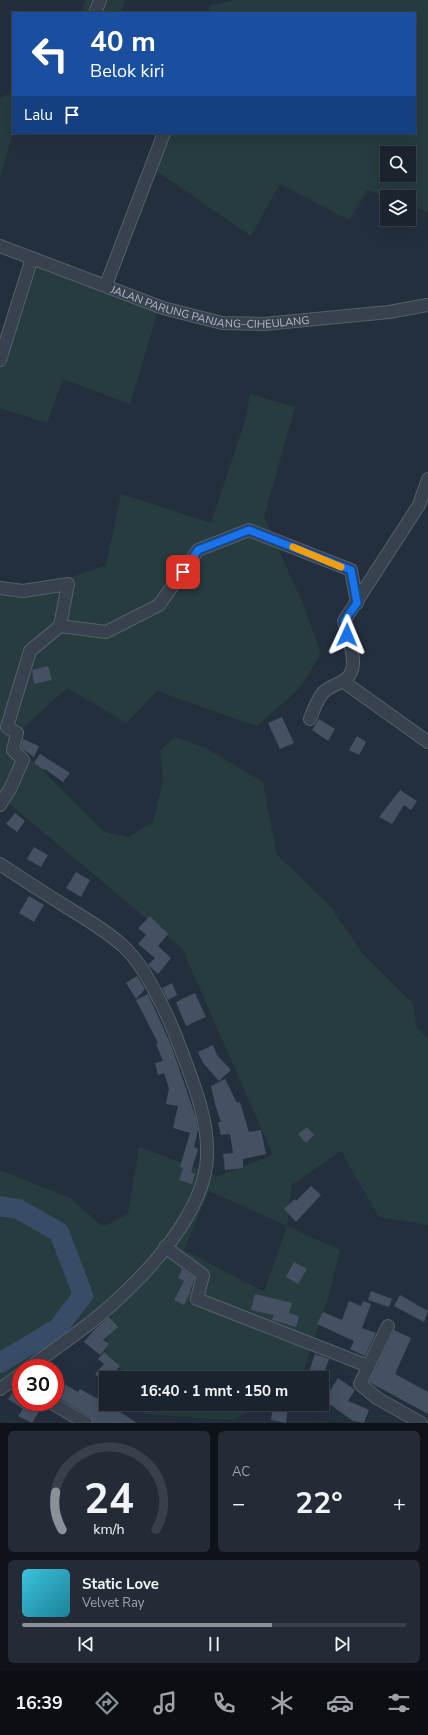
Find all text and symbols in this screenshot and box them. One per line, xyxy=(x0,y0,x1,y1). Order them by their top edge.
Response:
text: 40 m xyxy=(90,23,156,61)
icon: left xyxy=(24,28,76,80)
text: Belok kiri xyxy=(90,59,164,83)
icon: arrive xyxy=(61,104,83,126)
text: Lalu xyxy=(24,105,53,125)
map controls xyxy=(380,146,416,226)
button: search xyxy=(380,146,416,182)
button: layers xyxy=(380,190,416,226)
street label: JALAN PARUNG PANJANG–CIHEULANG xyxy=(108,281,310,332)
pin xyxy=(166,555,200,589)
icon: arrive xyxy=(172,561,194,583)
position arrow xyxy=(326,614,368,656)
speed limit sign: 30 xyxy=(12,1359,64,1411)
text: 16:40 · 1 mnt · 150 m xyxy=(140,1381,288,1401)
text: AC xyxy=(232,1463,250,1481)
text: 24 xyxy=(84,1470,134,1527)
text: 22° xyxy=(295,1483,343,1524)
text: − xyxy=(232,1489,245,1519)
text: + xyxy=(393,1489,406,1519)
text: km/h xyxy=(93,1519,125,1538)
text: Static Love xyxy=(82,1574,159,1594)
text: Velvet Ray xyxy=(82,1594,144,1612)
icon: previous xyxy=(75,1633,97,1655)
icon: pause xyxy=(203,1633,225,1655)
icon: next xyxy=(331,1633,353,1655)
icon: directions xyxy=(93,1689,121,1717)
icon: music xyxy=(151,1689,179,1717)
icon: phone xyxy=(210,1689,238,1717)
icon: climate xyxy=(268,1689,296,1717)
icon: car xyxy=(326,1689,354,1717)
icon: filters xyxy=(385,1689,413,1717)
text: 16:39 xyxy=(15,1691,63,1715)

